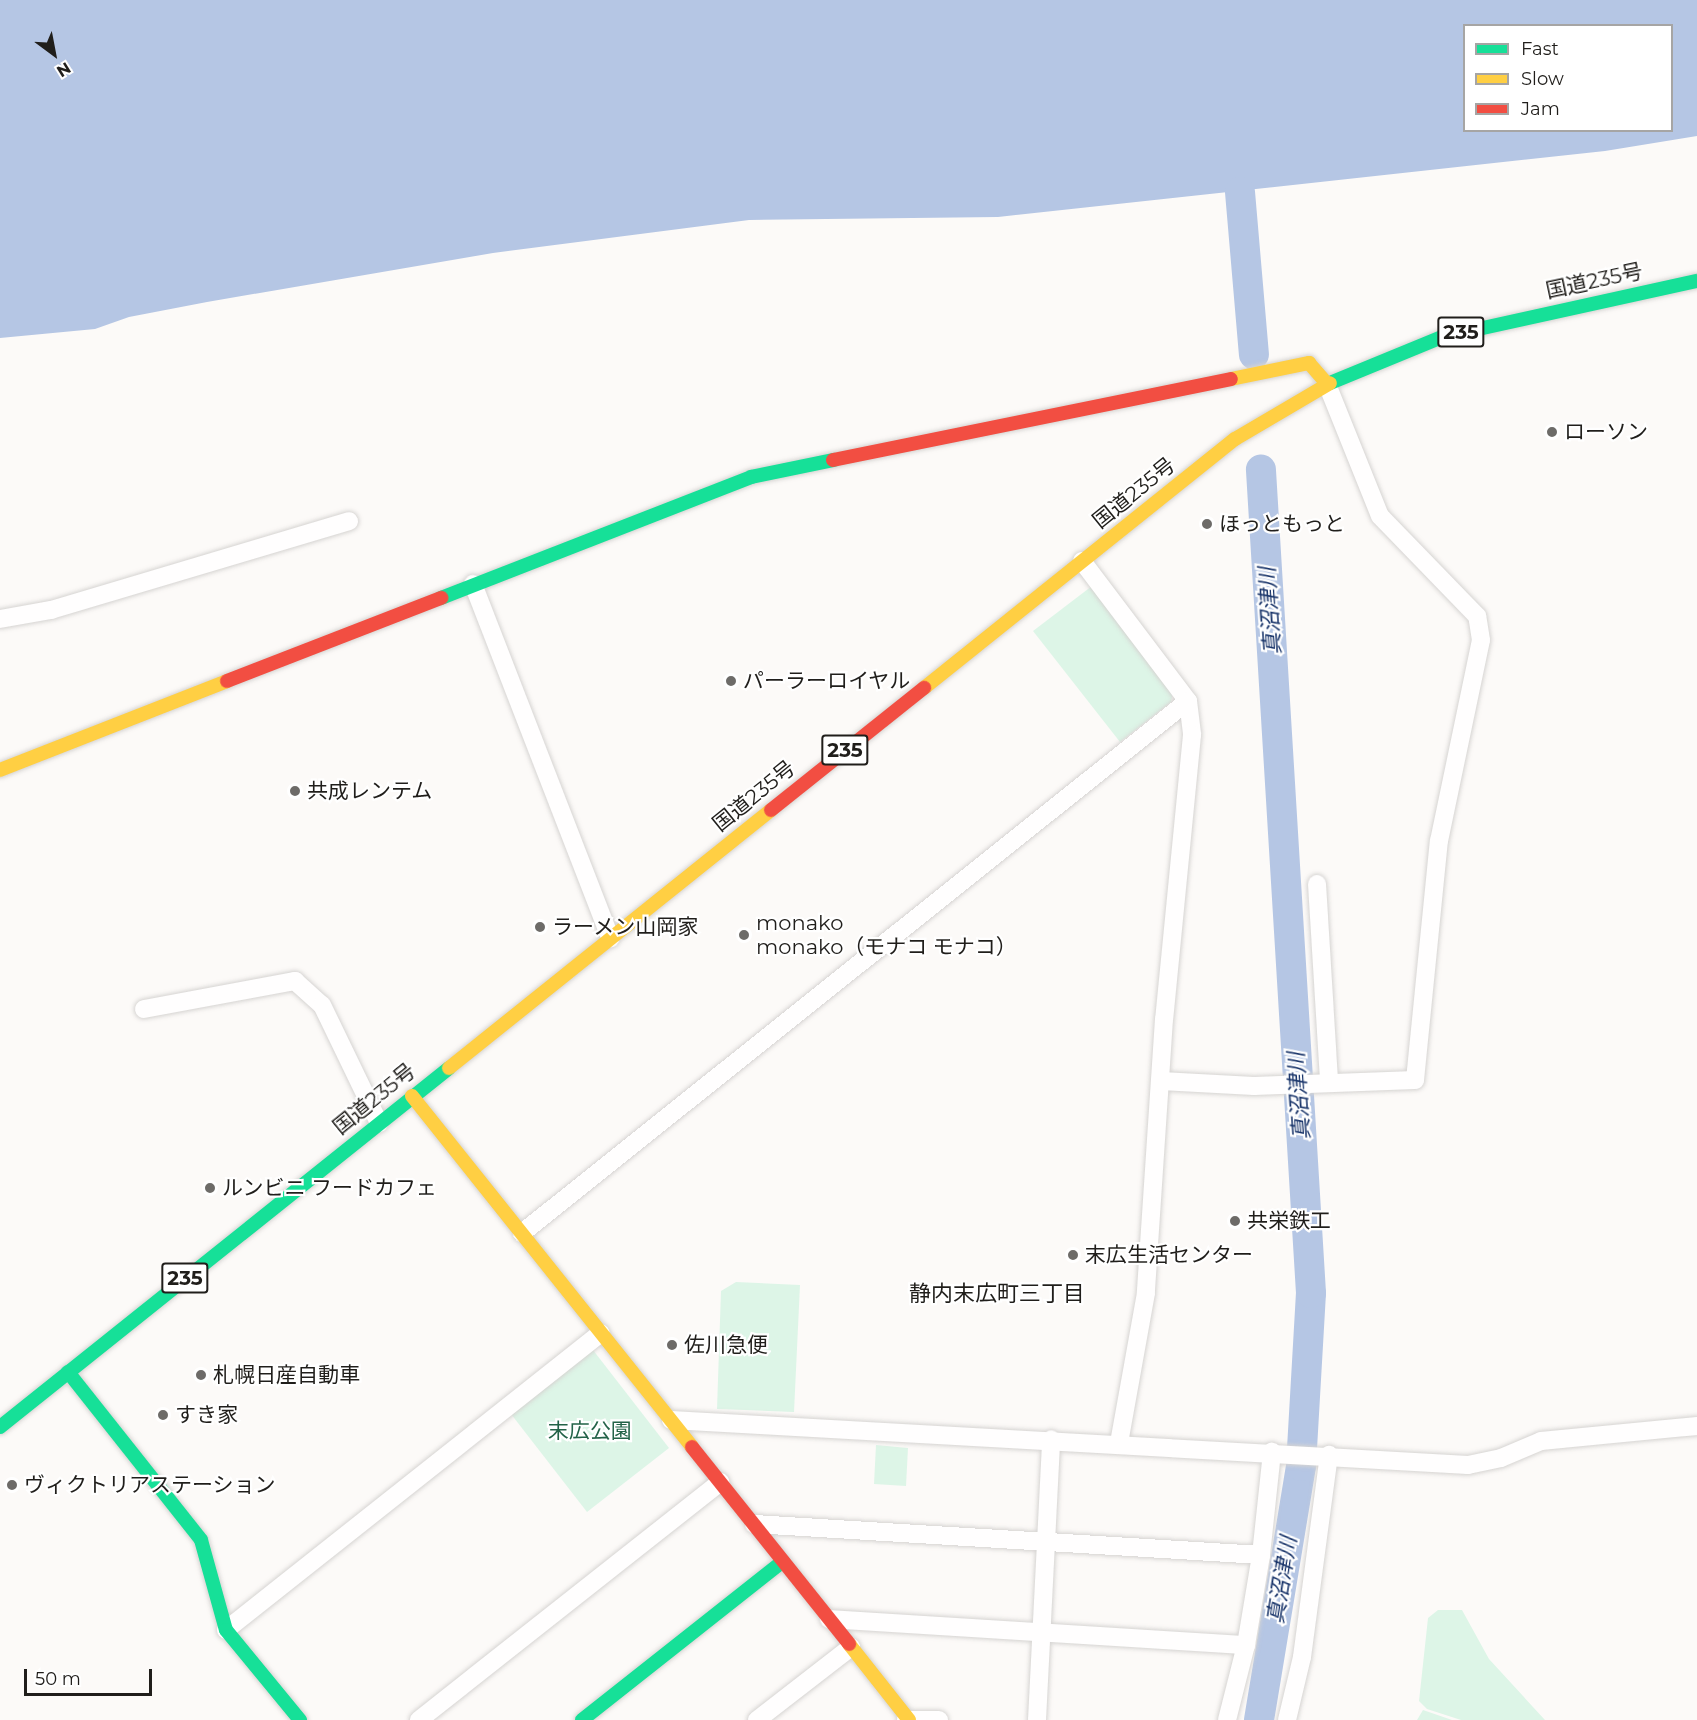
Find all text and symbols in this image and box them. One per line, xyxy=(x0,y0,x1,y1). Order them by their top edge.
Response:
north arrow xyxy=(24,24,84,84)
legend xyxy=(1463,24,1673,132)
text: Fast xyxy=(1521,38,1559,60)
text: N xyxy=(53,58,74,81)
text: Slow xyxy=(1521,68,1564,90)
text: Jam xyxy=(1521,98,1560,120)
street label: 国道235号 xyxy=(1543,258,1645,304)
road number: 235 xyxy=(1437,315,1485,349)
place label: ローソン xyxy=(1564,419,1648,445)
marker: ローソン xyxy=(1545,425,1559,439)
street label: 国道235号 xyxy=(1088,452,1180,534)
place label: ほっともっと xyxy=(1219,511,1345,537)
marker: ほっともっと xyxy=(1200,517,1214,531)
water label: 真沼津川 xyxy=(1254,566,1286,656)
place label: パーラーロイヤル xyxy=(743,668,911,694)
marker: パーラーロイヤル xyxy=(724,674,738,688)
road number: 235 xyxy=(821,733,869,767)
street label: 国道235号 xyxy=(708,755,800,837)
place label: 共成レンテム xyxy=(307,778,433,804)
marker: 共成レンテム xyxy=(288,784,302,798)
place label: monako monako（モナコ モナコ） xyxy=(756,910,1017,960)
place label: ラーメン山岡家 xyxy=(552,914,699,940)
marker: ラーメン山岡家 xyxy=(533,920,547,934)
marker: monako monako（モナコ モナコ） xyxy=(737,928,751,942)
water label: 真沼津川 xyxy=(1283,1051,1315,1141)
street label: 国道235号 xyxy=(328,1058,420,1140)
place label: ルンビニ フードカフェ xyxy=(222,1175,438,1201)
marker: ルンビニ フードカフェ xyxy=(203,1181,217,1195)
place label: 共栄鉄工 xyxy=(1247,1208,1331,1234)
marker: 共栄鉄工 xyxy=(1228,1214,1242,1228)
place label: 末広生活センター xyxy=(1085,1242,1253,1268)
marker: 末広生活センター xyxy=(1066,1248,1080,1262)
road number: 235 xyxy=(161,1261,209,1295)
district label: 静内末広町三丁目 xyxy=(909,1281,1085,1307)
place label: 佐川急便 xyxy=(684,1332,768,1358)
marker: 佐川急便 xyxy=(665,1338,679,1352)
place label: 札幌日産自動車 xyxy=(213,1362,360,1388)
marker: 札幌日産自動車 xyxy=(194,1368,208,1382)
place label: すき家 xyxy=(175,1402,238,1428)
marker: すき家 xyxy=(156,1408,170,1422)
park label: 末広公園 xyxy=(548,1418,632,1444)
place label: ヴィクトリアステーション xyxy=(24,1472,276,1498)
marker: ヴィクトリアステーション xyxy=(5,1478,19,1492)
water label: 真沼津川 xyxy=(1262,1534,1302,1626)
scale bar xyxy=(27,1657,154,1695)
text: 50 m xyxy=(35,1668,81,1690)

